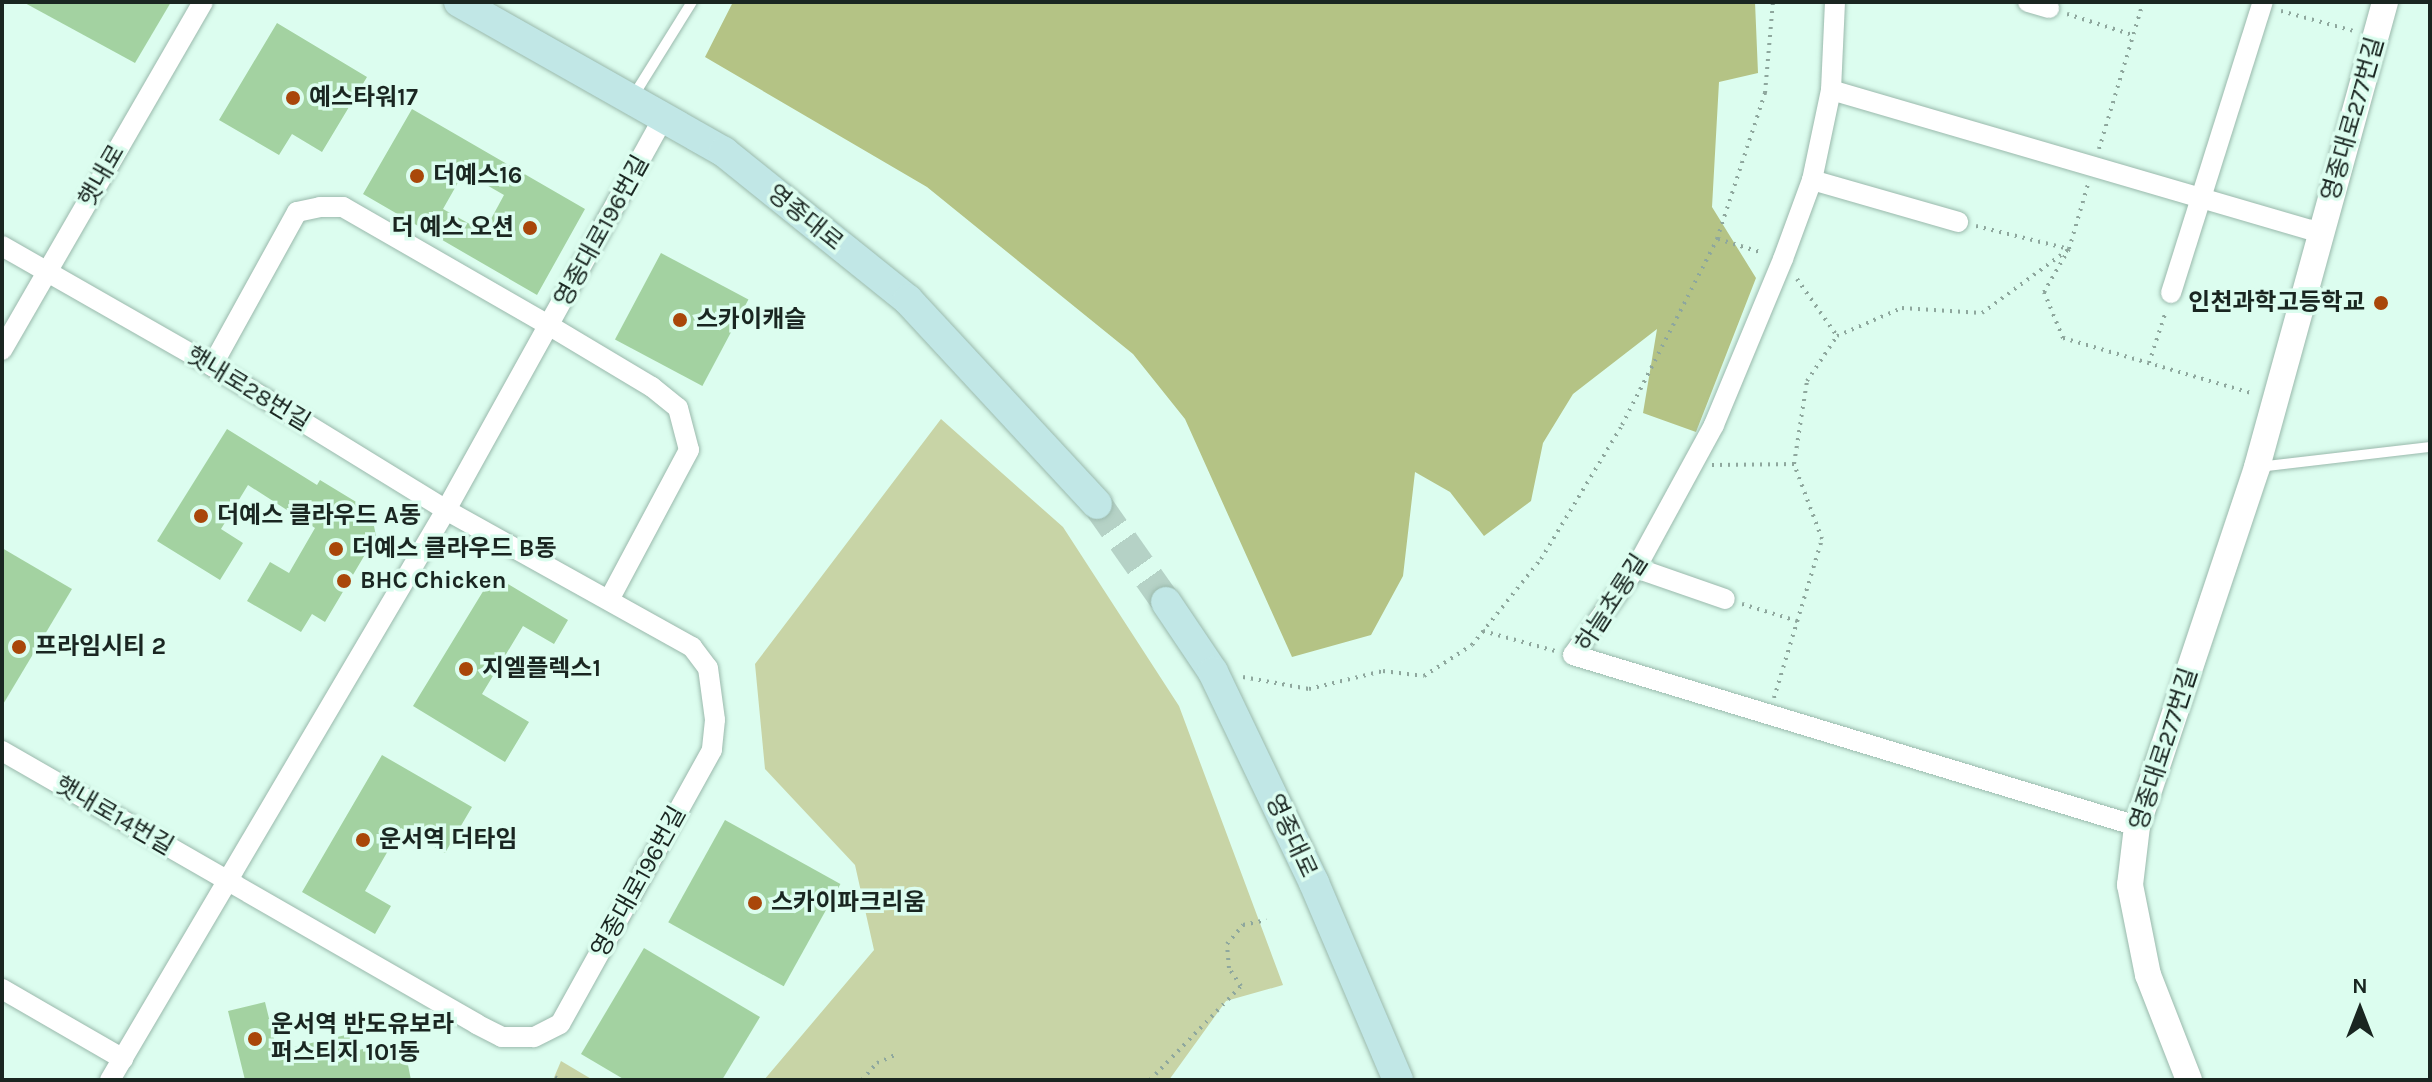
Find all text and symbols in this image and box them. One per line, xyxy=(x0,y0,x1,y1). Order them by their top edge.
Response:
street label: 영종대로277번길 xyxy=(2316,34,2390,204)
place label: 예스타워17 xyxy=(309,84,418,112)
marker: 예스타워17 xyxy=(284,89,302,107)
street label: 햇내로 xyxy=(73,140,131,212)
street label: 영종대로196번길 xyxy=(549,151,655,311)
place label: 더예스16 xyxy=(433,162,522,190)
marker: 더예스16 xyxy=(408,167,426,185)
street label: 영종대로 xyxy=(762,179,848,257)
place label: 더 예스 오션 xyxy=(391,214,514,242)
marker: 더 예스 오션 xyxy=(521,219,539,237)
place label: 인천과학고등학교 xyxy=(2188,289,2365,317)
marker: 인천과학고등학교 xyxy=(2372,294,2390,312)
place label: 스카이캐슬 xyxy=(696,306,806,334)
marker: 스카이캐슬 xyxy=(671,311,689,329)
street label: 햇내로28번길 xyxy=(181,341,315,437)
place label: 더예스 클라우드 A동 xyxy=(217,502,421,530)
marker: 더예스 클라우드 A동 xyxy=(192,507,210,525)
place label: 더예스 클라우드 B동 xyxy=(352,535,556,563)
marker: 더예스 클라우드 B동 xyxy=(327,540,345,558)
street label: 하늘초롱길 xyxy=(1570,549,1654,657)
place label: BHC Chicken xyxy=(360,567,506,595)
marker: BHC Chicken xyxy=(335,572,353,590)
place label: 프라임시티 2 xyxy=(35,633,166,661)
marker: 프라임시티 2 xyxy=(10,638,28,656)
place label: 지엘플렉스1 xyxy=(482,655,601,683)
marker: 지엘플렉스1 xyxy=(457,660,475,678)
street label: 영종대로277번길 xyxy=(2124,664,2204,834)
street label: 햇내로14번길 xyxy=(50,771,178,861)
street label: 영종대로 xyxy=(1259,790,1323,882)
street label: 영종대로196번길 xyxy=(586,802,692,962)
place label: 운서역 더타임 xyxy=(379,826,518,854)
marker: 운서역 더타임 xyxy=(354,831,372,849)
place label: 스카이파크리움 xyxy=(771,889,926,917)
marker: 스카이파크리움 xyxy=(746,894,764,912)
north arrow xyxy=(2320,970,2400,1050)
text: N xyxy=(2352,973,2368,999)
place label: 운서역 반도유보라 퍼스티지 101동 xyxy=(271,1011,454,1067)
marker: 운서역 반도유보라 퍼스티지 101동 xyxy=(246,1030,264,1048)

